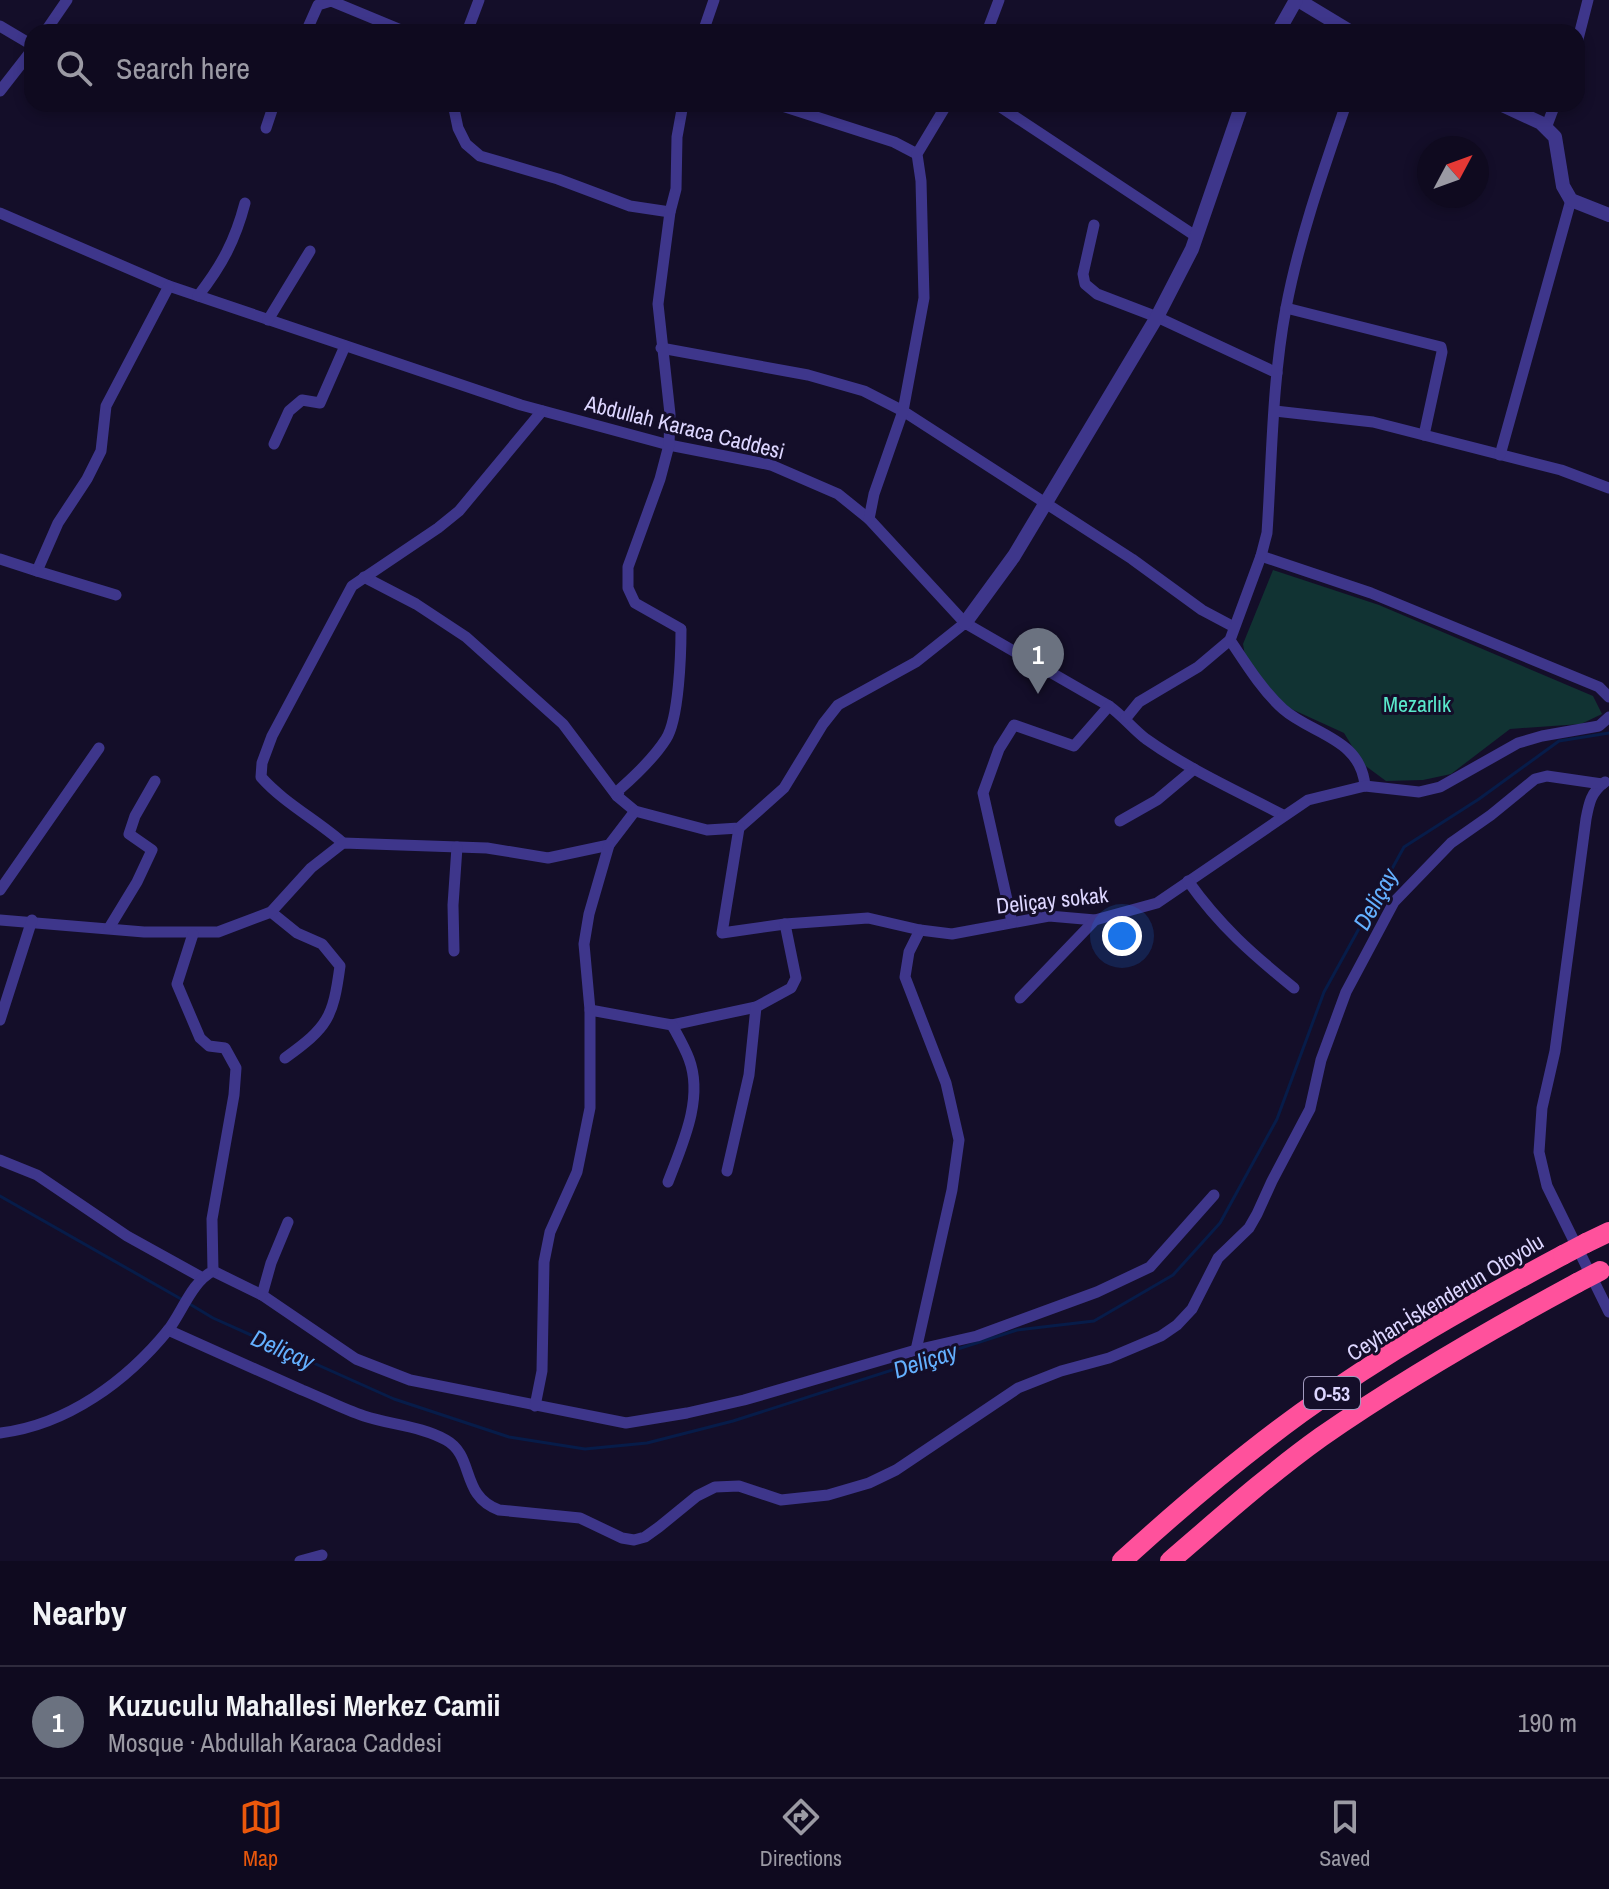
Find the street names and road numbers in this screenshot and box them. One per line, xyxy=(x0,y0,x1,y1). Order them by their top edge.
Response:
street label: Abdullah Karaca Caddesi xyxy=(581,387,788,466)
street label: Deliçay sokak xyxy=(995,879,1110,921)
street label: Ceyhan-İskenderun Otoyolu xyxy=(1341,1226,1549,1368)
road number: O-53 xyxy=(1304,1377,1360,1409)

